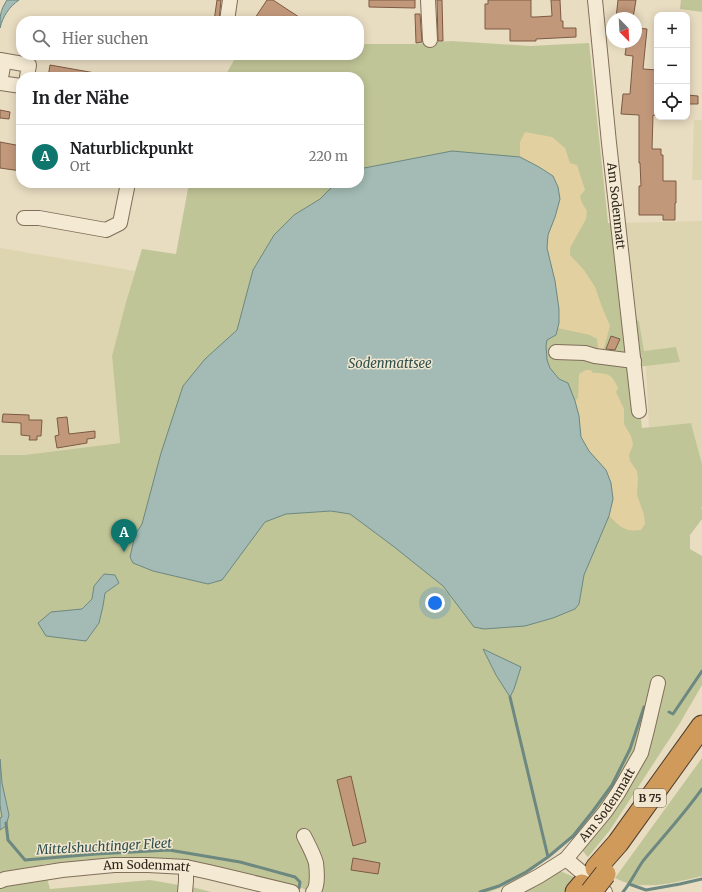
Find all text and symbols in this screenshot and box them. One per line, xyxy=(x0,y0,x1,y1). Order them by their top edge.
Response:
north arrow xyxy=(606,12,642,48)
map controls xyxy=(654,12,690,120)
button: + xyxy=(654,12,690,48)
search box xyxy=(16,16,364,60)
icon: search xyxy=(30,27,52,49)
text: Hier suchen xyxy=(62,29,149,48)
button: − xyxy=(654,48,690,84)
button: locate xyxy=(654,84,690,120)
text: In der Nähe xyxy=(32,87,129,109)
text: Naturblickpunkt xyxy=(70,139,194,158)
text: A xyxy=(40,148,50,165)
text: 220 m xyxy=(309,148,348,165)
text: Ort xyxy=(70,158,90,175)
street label: Am Sodenmatt xyxy=(604,161,629,250)
water label: Sodenmattsee xyxy=(348,355,432,372)
pin: A xyxy=(111,519,137,552)
your location xyxy=(425,593,445,613)
street label: Am Sodenmatt xyxy=(575,765,638,845)
road number: B 75 xyxy=(634,789,666,807)
water label: Mittelshuchtinger Fleet xyxy=(35,834,173,859)
street label: Am Sodenmatt xyxy=(101,857,192,875)

